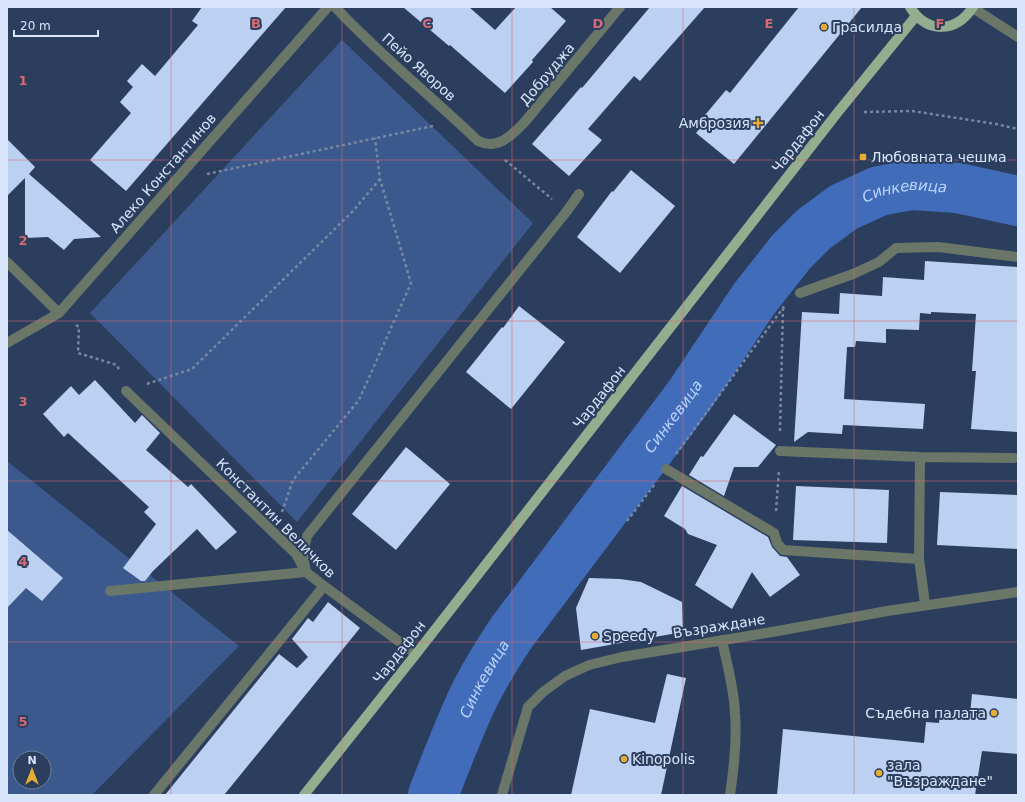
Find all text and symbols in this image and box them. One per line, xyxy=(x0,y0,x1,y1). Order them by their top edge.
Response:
scale bar xyxy=(14,12,98,38)
text: B xyxy=(251,16,261,31)
text: C xyxy=(422,16,432,31)
text: D xyxy=(593,16,604,31)
text: E xyxy=(765,16,773,31)
text: F xyxy=(936,16,944,31)
text: 20 m xyxy=(20,19,51,33)
place label: Грасилда xyxy=(832,19,902,35)
marker: Грасилда xyxy=(819,22,829,32)
street label: Пейо Яворов xyxy=(379,30,459,104)
street label: Добруджа xyxy=(516,40,578,108)
text: 1 xyxy=(18,73,28,88)
street label: Чардафон xyxy=(769,107,827,175)
street label: Алеко Константинов xyxy=(107,110,219,236)
place label: Амброзия xyxy=(679,115,750,131)
marker: Амброзия xyxy=(753,118,763,128)
place label: Любовната чешма xyxy=(871,149,1007,165)
marker: Любовната чешма xyxy=(858,152,868,162)
water label: Синкевица xyxy=(859,176,948,207)
text: 2 xyxy=(18,233,28,248)
street label: Чардафон xyxy=(570,363,628,431)
water label: Синкевица xyxy=(641,377,706,457)
text: 3 xyxy=(18,394,28,409)
street label: Константин Величков xyxy=(213,455,339,581)
text: 4 xyxy=(18,554,28,569)
street label: Възраждане xyxy=(672,611,766,641)
street label: Чардафон xyxy=(370,618,428,686)
place label: Speedy xyxy=(603,628,655,644)
marker: Speedy xyxy=(590,631,600,641)
water label: Синкевица xyxy=(456,637,513,721)
place label: Съдебна палата xyxy=(865,705,986,721)
marker: Съдебна палата xyxy=(989,708,999,718)
text: 5 xyxy=(18,714,28,729)
north arrow xyxy=(12,750,52,790)
place label: Kinopolis xyxy=(632,751,695,767)
text: N xyxy=(27,754,37,767)
marker: Kinopolis xyxy=(619,754,629,764)
place label: зала "Възраждане" xyxy=(887,757,993,789)
marker: зала "Възраждане" xyxy=(874,768,884,778)

